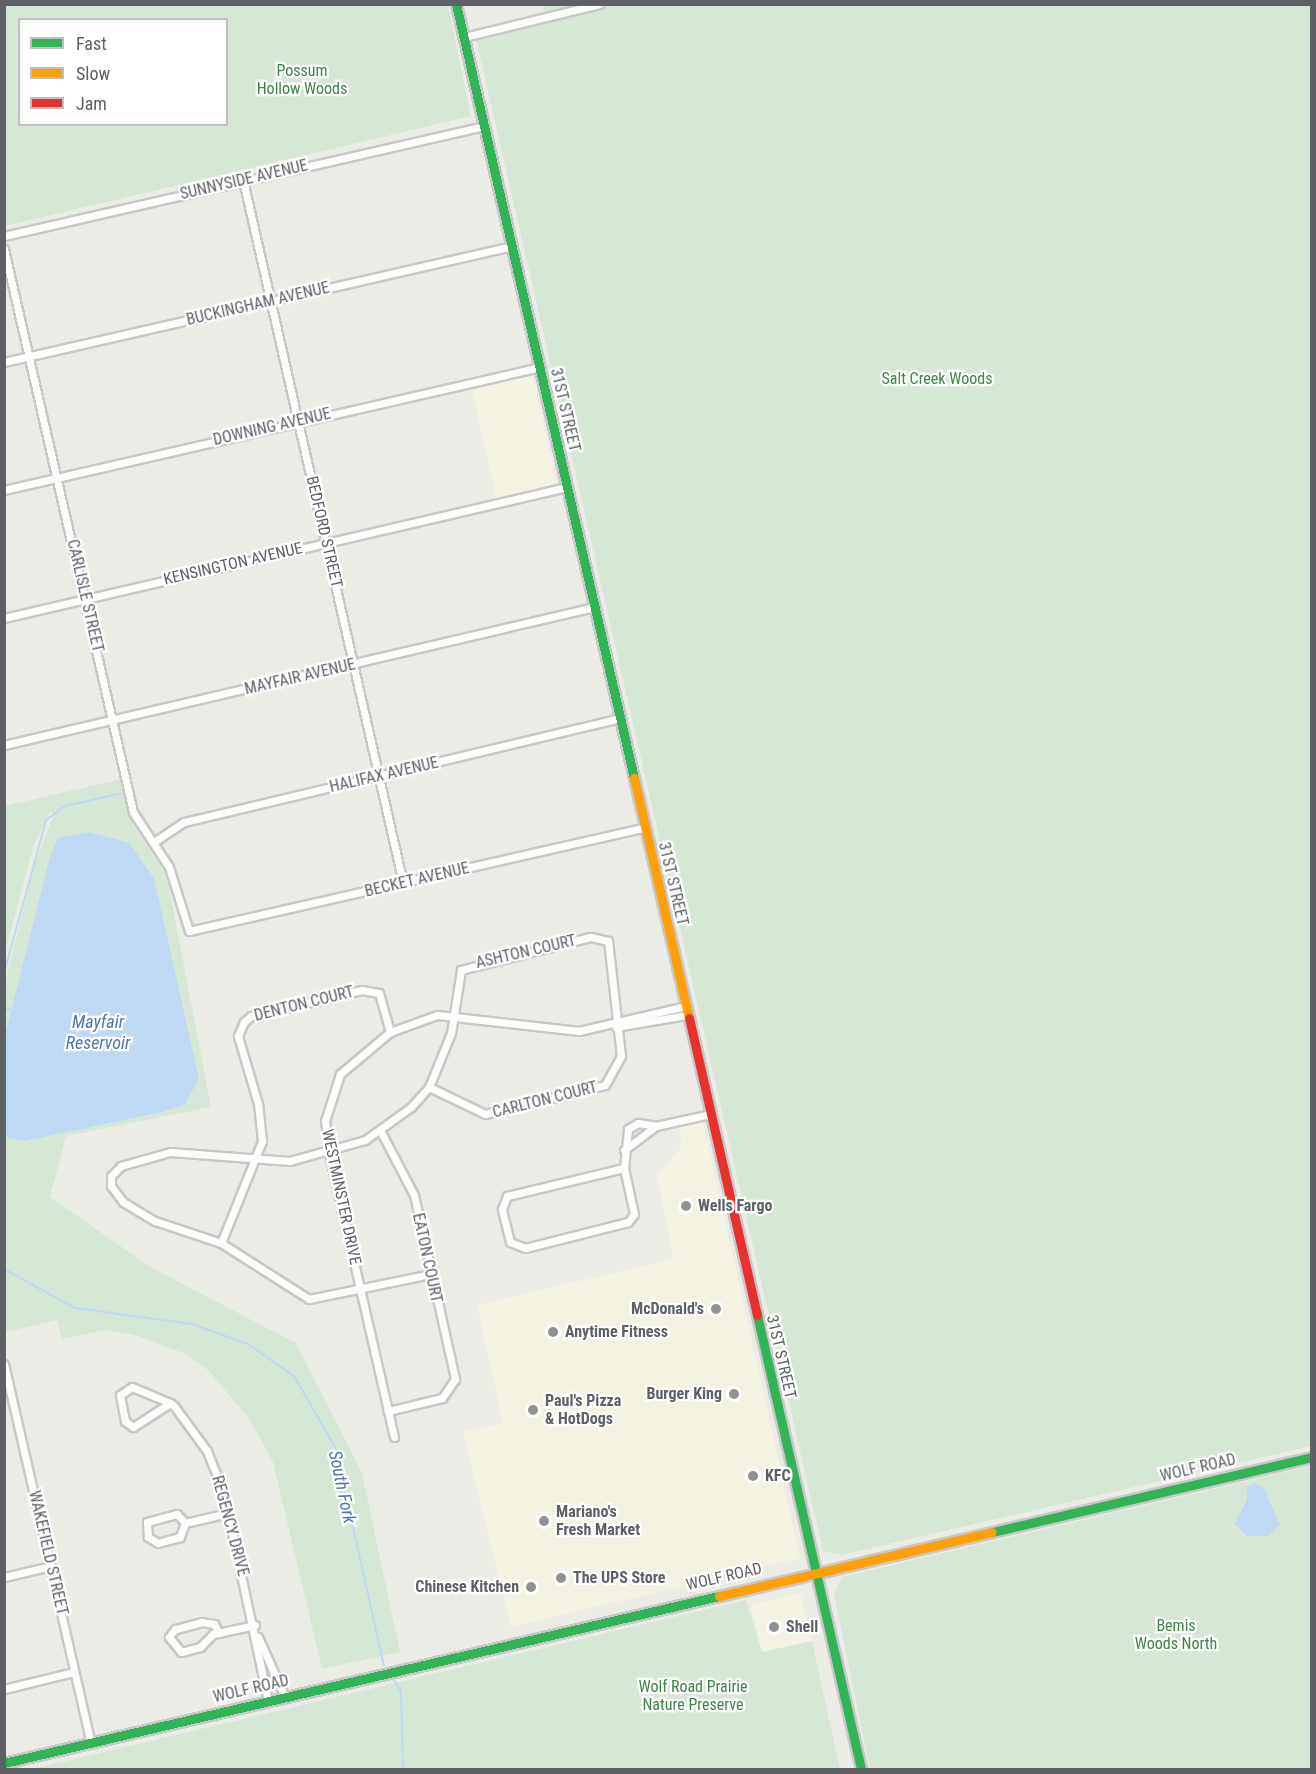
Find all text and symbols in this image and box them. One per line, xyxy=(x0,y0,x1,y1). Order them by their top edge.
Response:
legend xyxy=(18,18,228,126)
text: Fast xyxy=(76,33,107,54)
park label: Possum Hollow Woods xyxy=(257,61,347,99)
text: Slow xyxy=(76,63,110,84)
text: Jam xyxy=(76,93,107,114)
street label: SUNNYSIDE AVENUE xyxy=(178,156,310,204)
street label: BUCKINGHAM AVENUE xyxy=(185,278,331,330)
street label: 31ST STREET xyxy=(546,366,584,454)
park label: Salt Creek Woods xyxy=(882,369,992,389)
street label: DOWNING AVENUE xyxy=(211,404,333,450)
street label: BEDFORD STREET xyxy=(302,474,346,590)
street label: CARLISLE STREET xyxy=(63,538,107,654)
street label: KENSINGTON AVENUE xyxy=(162,539,304,589)
street label: MAYFAIR AVENUE xyxy=(243,655,357,699)
street label: HALIFAX AVENUE xyxy=(328,753,440,797)
street label: 31ST STREET xyxy=(654,840,692,928)
street label: BECKET AVENUE xyxy=(363,859,471,901)
street label: ASHTON COURT xyxy=(474,931,578,973)
street label: DENTON COURT xyxy=(252,982,356,1026)
water label: Mayfair Reservoir xyxy=(66,1012,130,1054)
street label: CARLTON COURT xyxy=(491,1078,599,1122)
street label: WESTMINSTER DRIVE xyxy=(317,1127,365,1267)
place label: Wells Fargo xyxy=(698,1196,772,1216)
marker: Wells Fargo xyxy=(679,1199,693,1213)
street label: EATON COURT xyxy=(408,1211,446,1305)
place label: McDonald's xyxy=(631,1299,704,1319)
marker: McDonald's xyxy=(709,1302,723,1316)
street label: 31ST STREET xyxy=(762,1313,800,1401)
place label: Anytime Fitness xyxy=(565,1322,668,1342)
marker: Anytime Fitness xyxy=(546,1325,560,1339)
place label: Burger King xyxy=(646,1384,722,1404)
marker: Burger King xyxy=(727,1387,741,1401)
place label: Paul's Pizza & HotDogs xyxy=(545,1391,621,1429)
marker: Paul's Pizza & HotDogs xyxy=(526,1403,540,1417)
water label: South Fork xyxy=(324,1449,360,1525)
street label: WOLF ROAD xyxy=(1158,1450,1238,1486)
place label: KFC xyxy=(765,1466,791,1486)
marker: KFC xyxy=(746,1469,760,1483)
street label: REGENCY DRIVE xyxy=(207,1474,253,1578)
street label: WAKEFIELD STREET xyxy=(24,1489,72,1617)
place label: Mariano's Fresh Market xyxy=(556,1502,640,1540)
marker: Mariano's Fresh Market xyxy=(537,1514,551,1528)
street label: WOLF ROAD xyxy=(684,1559,764,1595)
place label: The UPS Store xyxy=(573,1568,666,1588)
marker: The UPS Store xyxy=(554,1571,568,1585)
place label: Chinese Kitchen xyxy=(415,1577,519,1597)
marker: Chinese Kitchen xyxy=(524,1580,538,1594)
park label: Bemis Woods North xyxy=(1135,1616,1217,1654)
place label: Shell xyxy=(786,1617,818,1637)
marker: Shell xyxy=(767,1620,781,1634)
street label: WOLF ROAD xyxy=(211,1671,291,1707)
park label: Wolf Road Prairie Nature Preserve xyxy=(639,1677,747,1715)

